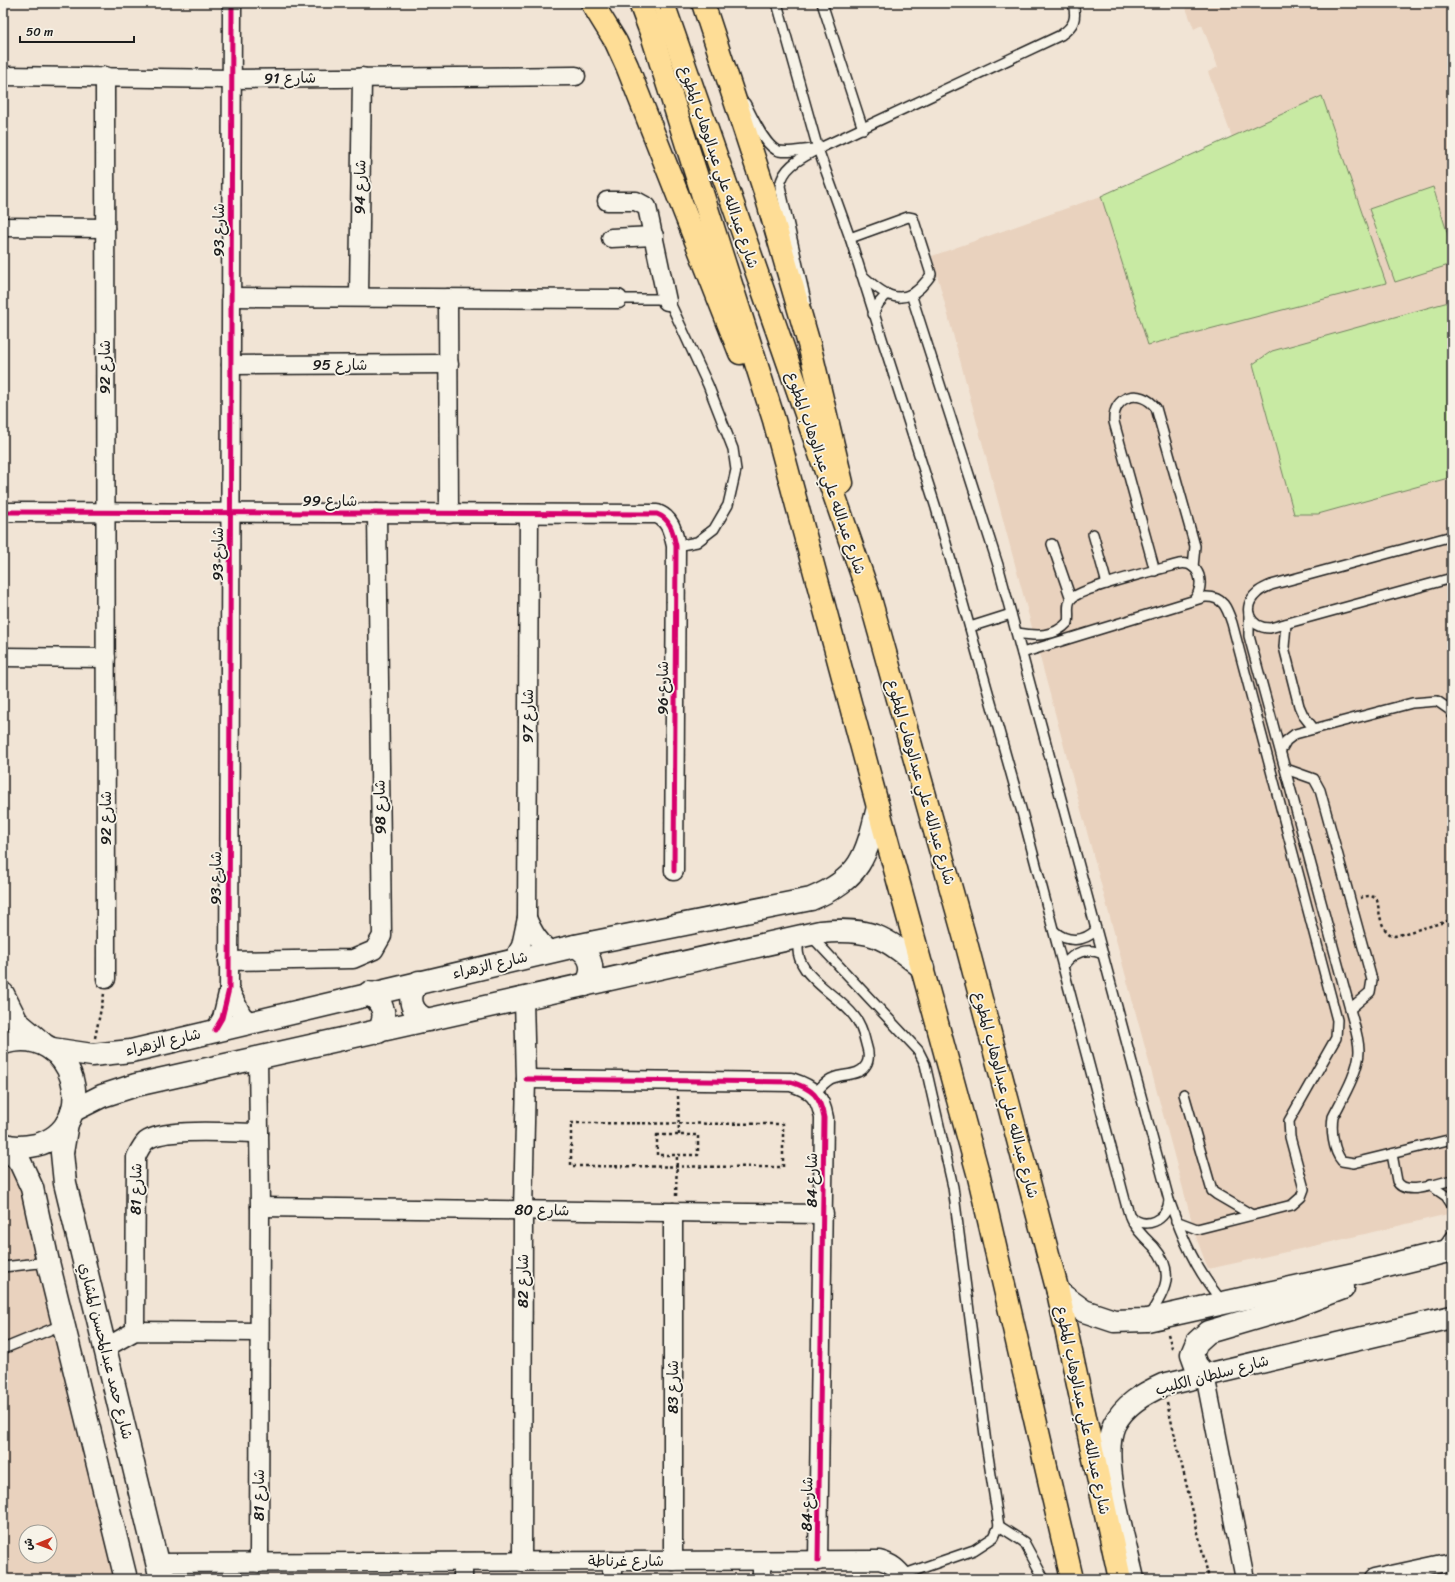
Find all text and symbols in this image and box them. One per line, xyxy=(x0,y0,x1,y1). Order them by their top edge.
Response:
scale bar xyxy=(20,18,134,44)
text: 50 m xyxy=(26,21,53,43)
street label: شارع عبدالله علي عبدالوهاب المطوع xyxy=(672,62,766,272)
street label: شارع 91 xyxy=(264,65,316,91)
street label: شارع 94 xyxy=(347,159,373,215)
street label: شارع 93 xyxy=(206,203,232,257)
street label: شارع 92 xyxy=(92,340,118,394)
street label: شارع 95 xyxy=(313,352,367,378)
street label: شارع عبدالله علي عبدالوهاب المطوع xyxy=(779,368,873,578)
street label: شارع 99 xyxy=(303,488,357,514)
street label: شارع 93 xyxy=(205,527,231,581)
street label: شارع 96 xyxy=(650,661,676,715)
street label: شارع عبدالله علي عبدالوهاب المطوع xyxy=(879,676,963,888)
street label: شارع 97 xyxy=(515,689,541,743)
street label: شارع 98 xyxy=(367,779,393,835)
street label: شارع 92 xyxy=(93,791,119,845)
street label: شارع 93 xyxy=(203,851,229,905)
street label: شارع الزهراء xyxy=(450,944,530,986)
street label: شارع عبدالله علي عبدالوهاب المطوع xyxy=(966,989,1046,1201)
street label: شارع الزهراء xyxy=(123,1021,203,1063)
street label: شارع 84 xyxy=(799,1153,825,1207)
street label: شارع 81 xyxy=(123,1163,149,1215)
street label: شارع 80 xyxy=(514,1197,570,1223)
street label: شارع 82 xyxy=(510,1254,536,1308)
street label: شارع حمد عبدالمحسن المشاري xyxy=(71,1260,141,1442)
street label: شارع عبدالله علي عبدالوهاب المطوع xyxy=(1048,1303,1118,1517)
street label: شارع سلطان الكليب xyxy=(1152,1347,1272,1403)
street label: شارع 83 xyxy=(660,1360,686,1414)
street label: شارع 81 xyxy=(246,1469,272,1521)
street label: شارع 84 xyxy=(794,1476,820,1532)
north arrow xyxy=(18,1524,58,1564)
text: ش xyxy=(19,1538,38,1550)
street label: شارع غرناطة xyxy=(588,1548,664,1574)

